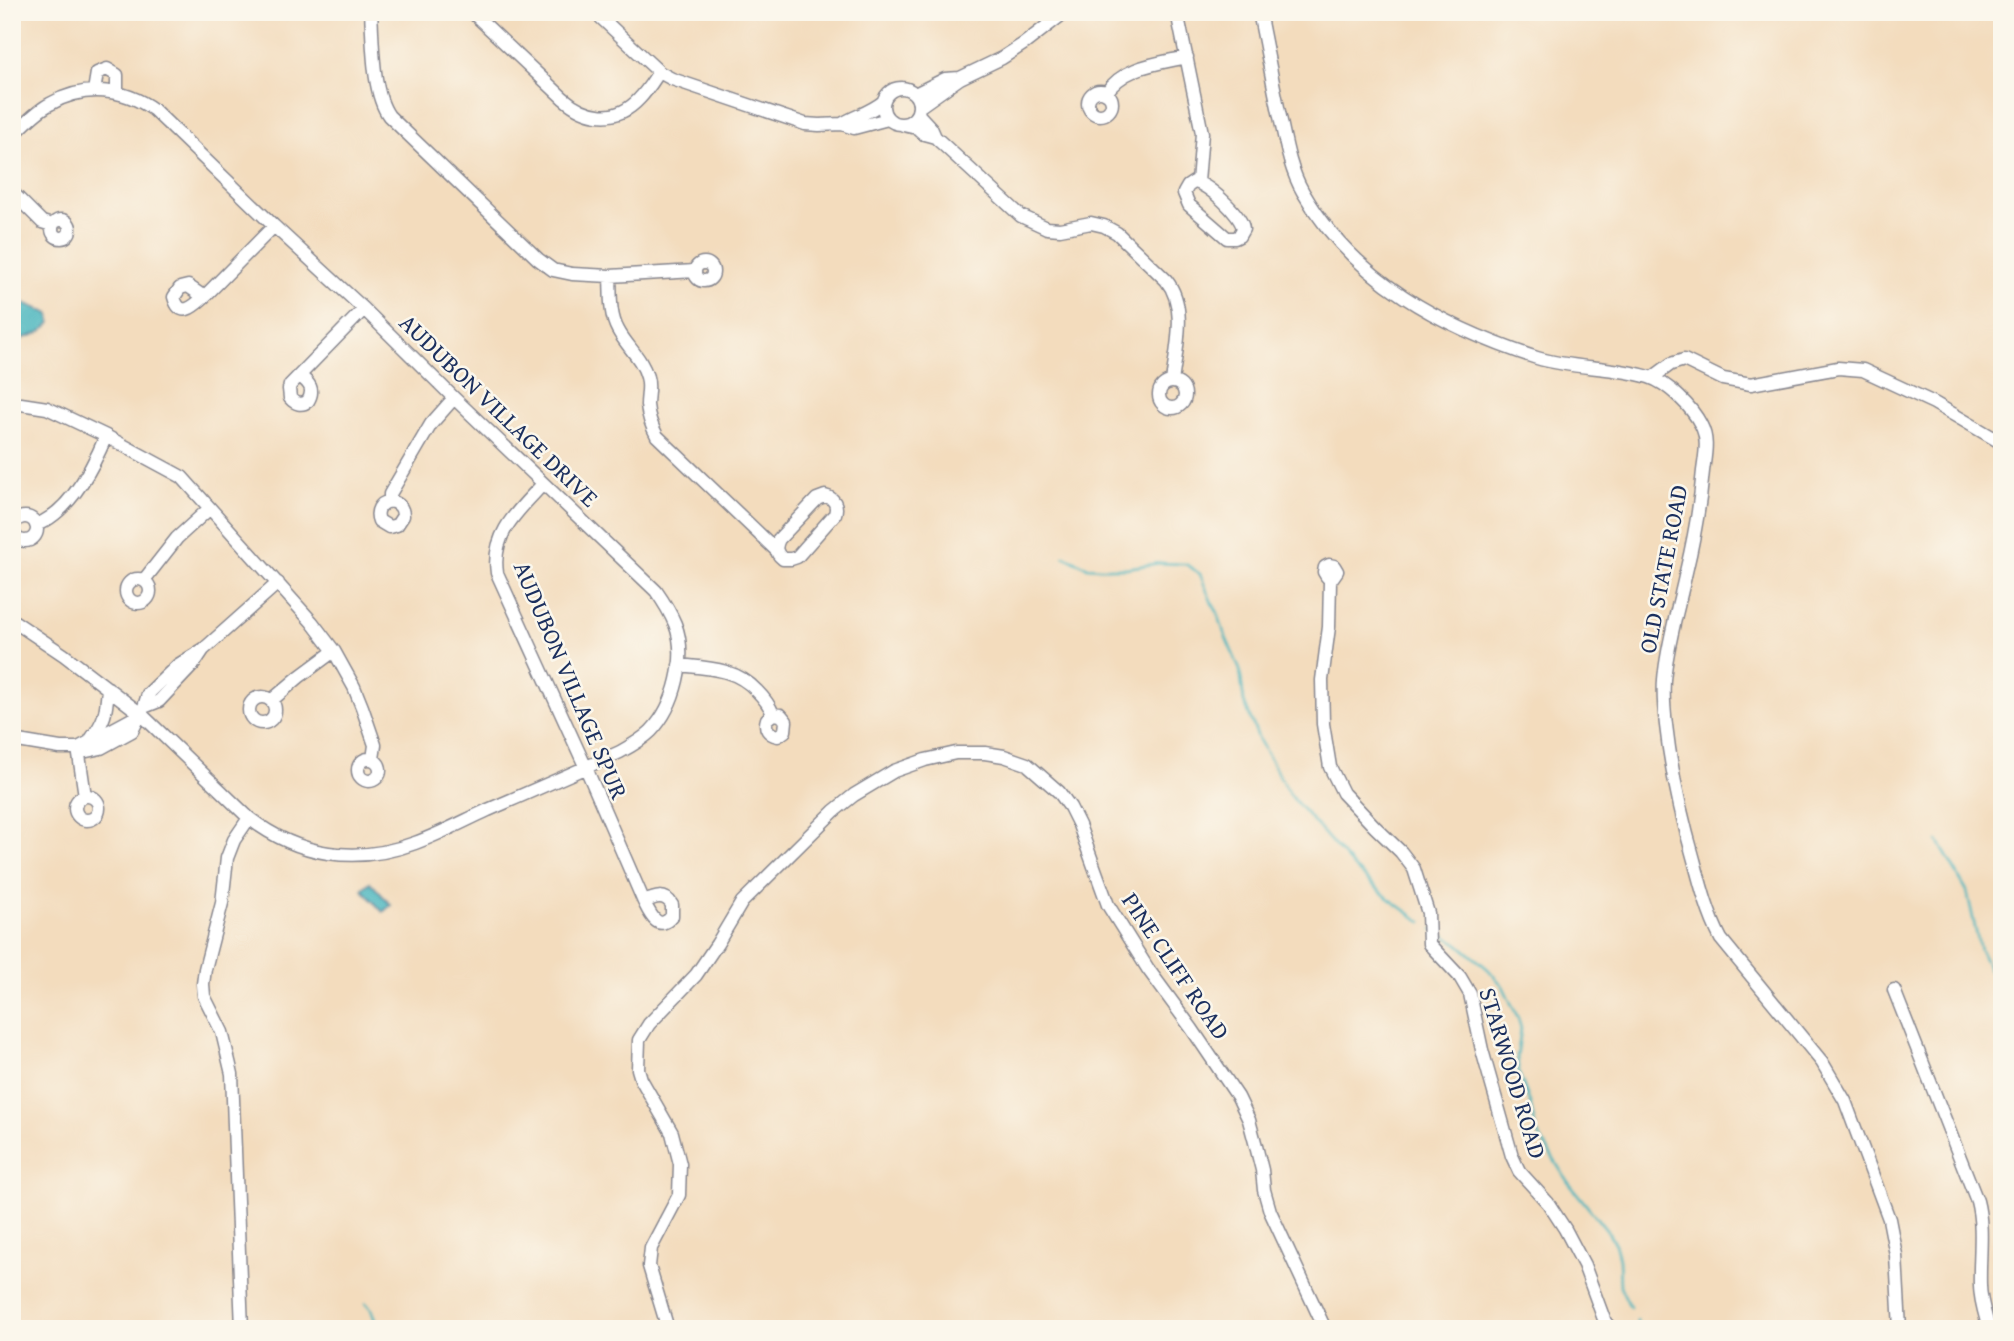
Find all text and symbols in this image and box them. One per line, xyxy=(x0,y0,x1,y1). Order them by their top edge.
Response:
street label: AUDUBON VILLAGE DRIVE xyxy=(392,305,606,515)
street label: OLD STATE ROAD xyxy=(1630,482,1696,656)
street label: AUDUBON VILLAGE SPUR xyxy=(505,556,637,805)
street label: PINE CLIFF ROAD xyxy=(1114,885,1238,1047)
street label: STARWOOD ROAD xyxy=(1470,983,1556,1163)

